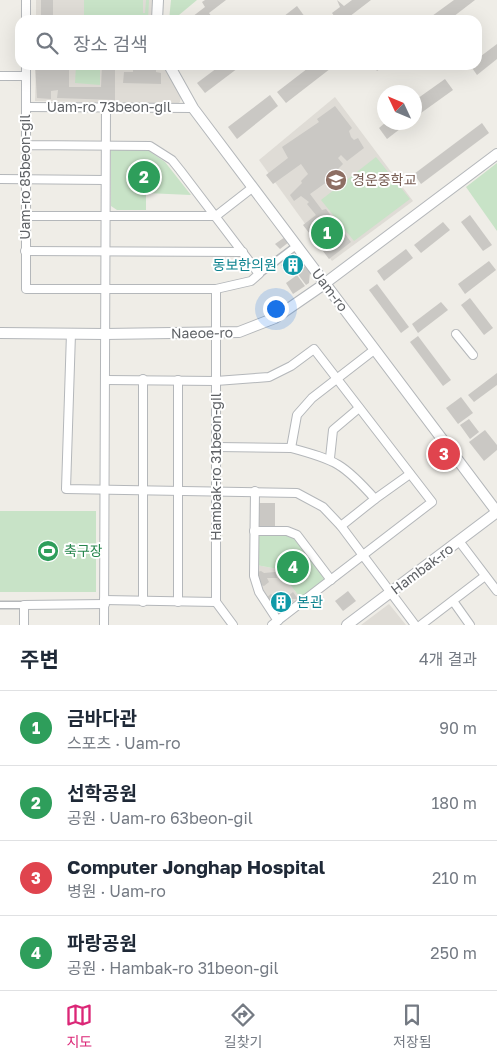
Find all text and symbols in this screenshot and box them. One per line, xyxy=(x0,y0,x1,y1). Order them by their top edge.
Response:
search box xyxy=(15,15,482,70)
icon: search xyxy=(33,29,61,57)
text: 장소 검색 xyxy=(73,32,148,55)
north arrow xyxy=(377,85,422,130)
street label: Uam-ro 73beon-gil xyxy=(47,98,171,115)
street label: Uam-ro 85beon-gil xyxy=(16,114,33,240)
pin: 2 xyxy=(128,158,160,196)
school or university icon: 경운중학교 xyxy=(324,168,348,192)
place label: 경운중학교 xyxy=(352,171,417,188)
pin: 1 xyxy=(311,214,343,252)
building icon: 동보한의원 xyxy=(281,253,305,277)
place label: 동보한의원 xyxy=(213,256,277,273)
street label: Uam-ro xyxy=(309,265,352,315)
your location xyxy=(263,296,289,322)
street label: Naeoe-ro xyxy=(171,323,233,342)
street label: Hambak-ro 31beon-gil xyxy=(207,393,224,541)
pin: 3 xyxy=(428,435,460,473)
sports icon: 축구장 xyxy=(36,539,60,563)
street label: Hambak-ro xyxy=(387,540,456,598)
place label: 축구장 xyxy=(64,542,103,559)
pin: 4 xyxy=(277,548,309,586)
building icon: 본관 xyxy=(269,590,293,614)
place label: 본관 xyxy=(297,593,323,610)
text: 주변 xyxy=(20,646,59,672)
text: 4개 결과 xyxy=(419,649,477,669)
text: 금바다관 xyxy=(67,706,137,729)
text: 1 xyxy=(32,718,40,738)
text: 90 m xyxy=(439,718,477,738)
text: 스포츠 · Uam-ro xyxy=(67,733,181,753)
text: 선학공원 xyxy=(67,781,137,804)
text: 2 xyxy=(31,793,41,813)
text: 180 m xyxy=(431,793,477,813)
text: 공원 · Uam-ro 63beon-gil xyxy=(67,808,253,828)
text: Computer Jonghap Hospital xyxy=(67,855,325,878)
text: 3 xyxy=(31,868,41,888)
text: 210 m xyxy=(432,868,477,888)
text: 병원 · Uam-ro xyxy=(67,881,166,901)
text: 파랑공원 xyxy=(67,931,137,954)
text: 4 xyxy=(31,943,41,963)
text: 250 m xyxy=(430,943,477,963)
text: 공원 · Hambak-ro 31beon-gil xyxy=(67,958,279,978)
tab: 지도 xyxy=(65,1001,93,1051)
tab: 길찾기 xyxy=(224,1001,262,1051)
tab: 저장됨 xyxy=(393,1001,432,1051)

